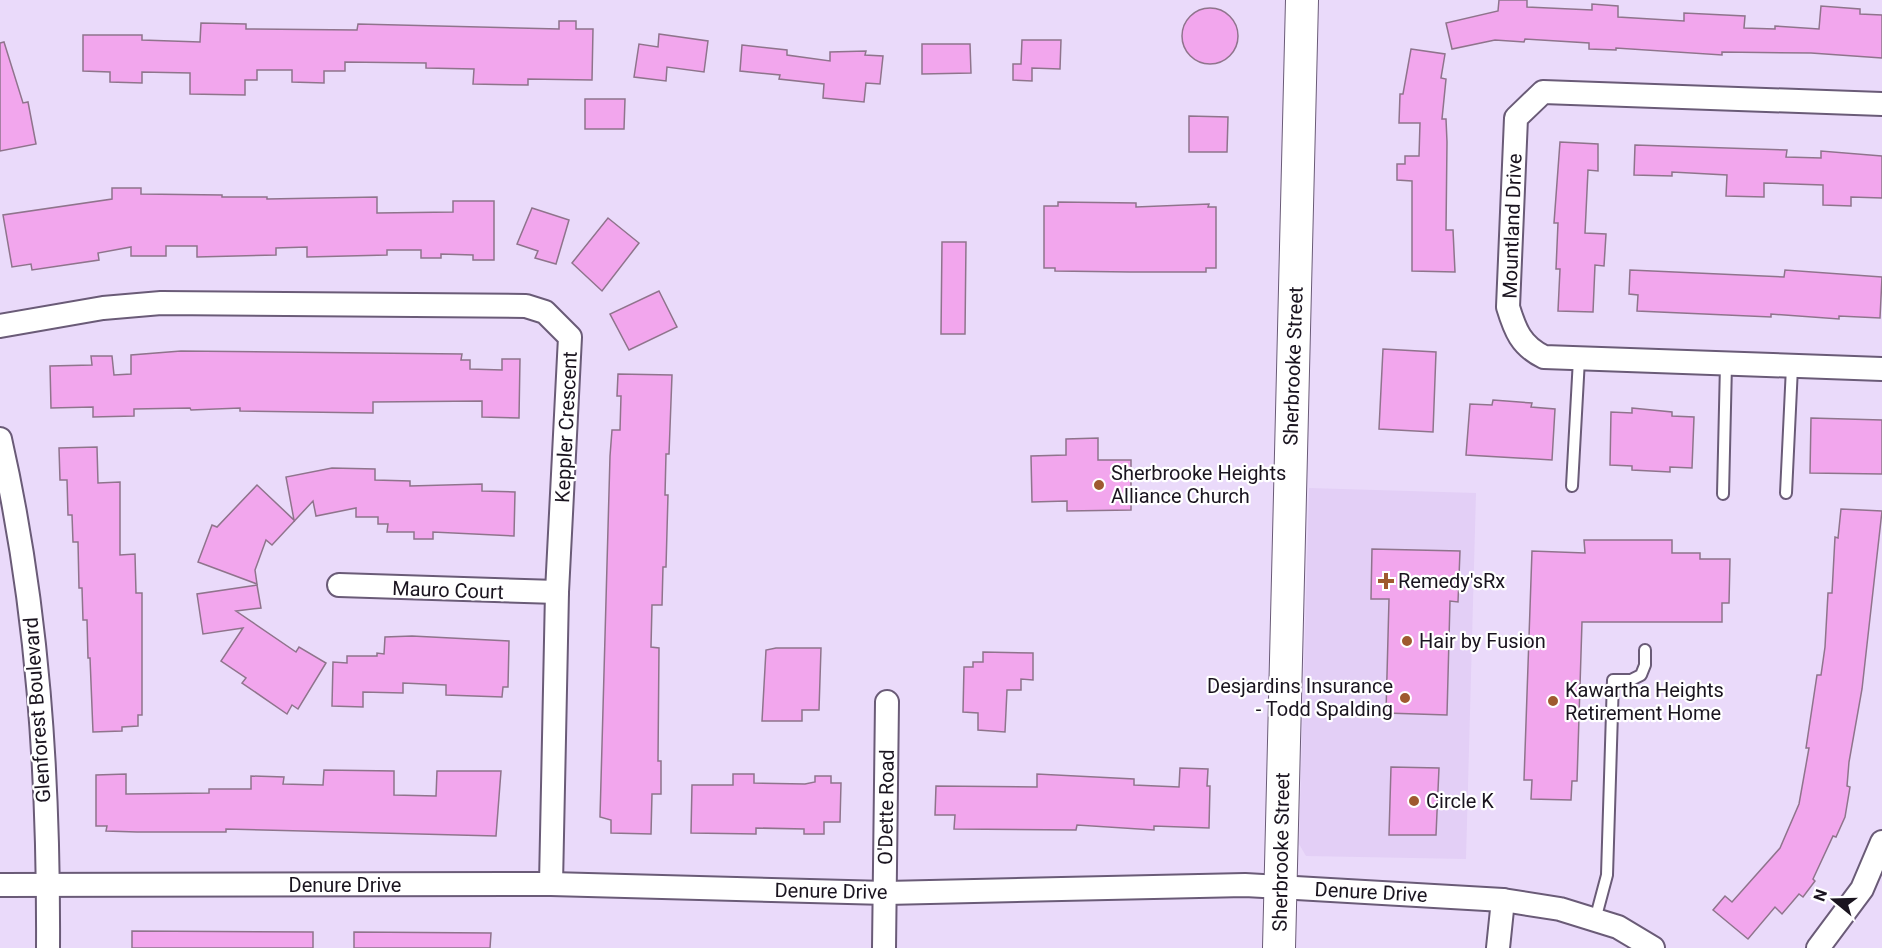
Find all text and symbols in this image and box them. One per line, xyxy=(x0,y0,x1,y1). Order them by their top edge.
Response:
street label: Mountland Drive xyxy=(1497,153,1527,299)
street label: Sherbrooke Street xyxy=(1278,286,1308,446)
street label: Keppler Crescent xyxy=(550,351,582,503)
place label: Sherbrooke Heights Alliance Church xyxy=(1111,461,1286,508)
marker: Sherbrooke Heights Alliance Church xyxy=(1092,478,1106,492)
place label: Remedy'sRx xyxy=(1398,569,1505,593)
marker: Remedy'sRx xyxy=(1379,574,1393,588)
street label: Mauro Court xyxy=(392,576,504,604)
street label: Glenforest Boulevard xyxy=(19,616,55,804)
place label: Hair by Fusion xyxy=(1419,629,1546,653)
marker: Hair by Fusion xyxy=(1400,634,1414,648)
place label: Desjardins Insurance - Todd Spalding xyxy=(1207,674,1393,721)
place label: Kawartha Heights Retirement Home xyxy=(1565,678,1724,725)
marker: Desjardins Insurance - Todd Spalding xyxy=(1398,691,1412,705)
marker: Kawartha Heights Retirement Home xyxy=(1546,694,1560,708)
street label: O'Dette Road xyxy=(873,749,899,865)
street label: Sherbrooke Street xyxy=(1268,772,1294,932)
place label: Circle K xyxy=(1426,789,1494,813)
marker: Circle K xyxy=(1407,794,1421,808)
north arrow xyxy=(1804,870,1864,930)
street label: Denure Drive xyxy=(289,873,401,897)
street label: Denure Drive xyxy=(1314,877,1428,907)
street label: Denure Drive xyxy=(774,878,888,904)
text: N xyxy=(1809,887,1831,904)

